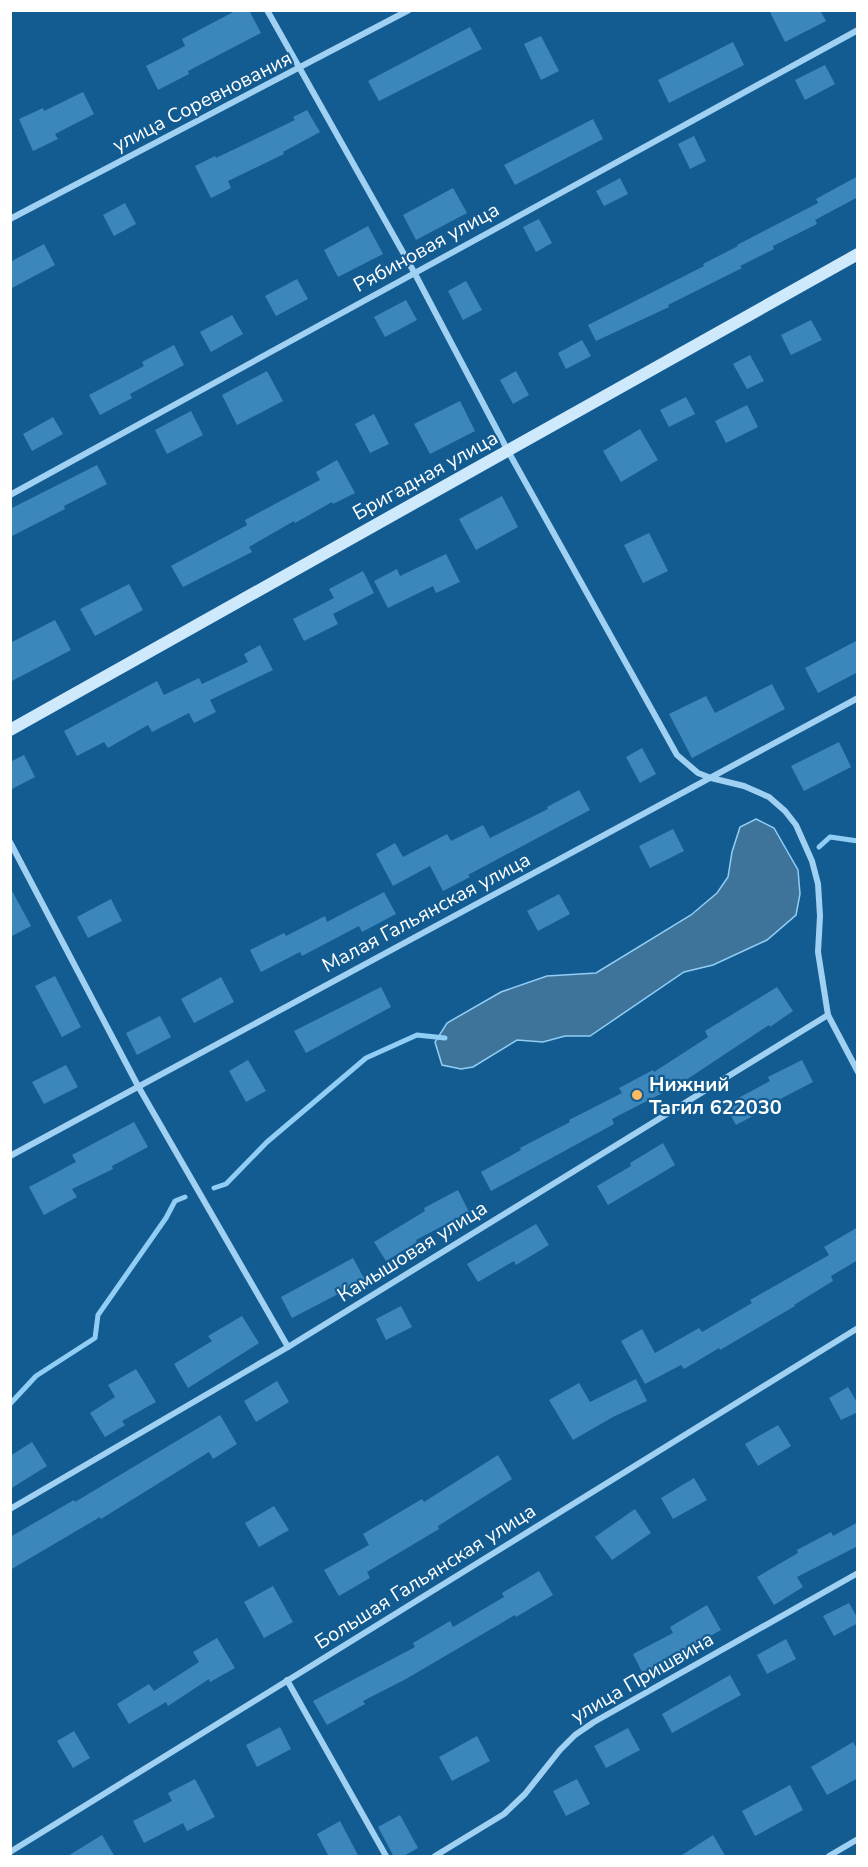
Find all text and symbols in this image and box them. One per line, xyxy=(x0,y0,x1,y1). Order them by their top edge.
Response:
street label: улица Соревнования xyxy=(108,44,297,158)
street label: Рябиновая улица xyxy=(348,196,504,299)
street label: Бригадная улица xyxy=(348,424,503,527)
street label: Малая Гальянская улица xyxy=(317,846,535,979)
place label: Нижний Тагил 622030 xyxy=(649,1071,782,1121)
marker: Нижний Тагил 622030 xyxy=(630,1088,644,1102)
street label: Камышовая улица xyxy=(332,1194,492,1308)
street label: Большая Гальянская улица xyxy=(310,1497,541,1656)
street label: улица Пришвина xyxy=(566,1626,719,1729)

